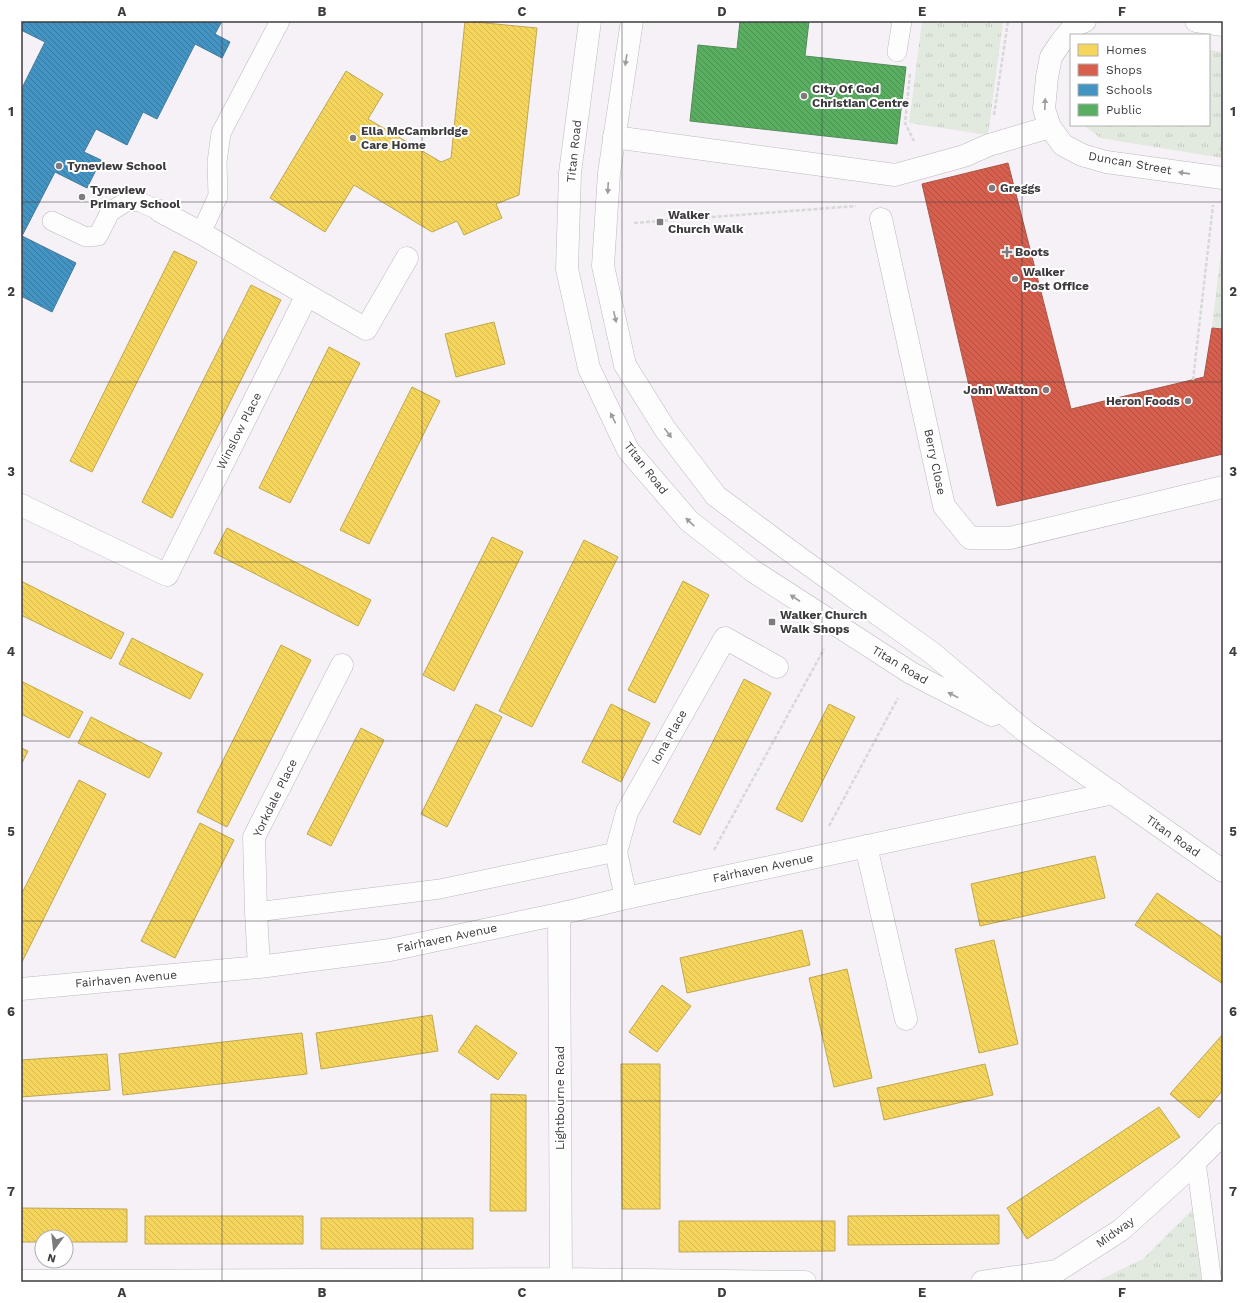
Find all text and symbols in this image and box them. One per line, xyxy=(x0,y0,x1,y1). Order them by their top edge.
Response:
text: A xyxy=(118,4,127,19)
text: B xyxy=(318,4,327,19)
text: C xyxy=(518,4,527,19)
text: D xyxy=(717,4,727,19)
text: E xyxy=(918,4,926,19)
text: F xyxy=(1118,4,1126,19)
legend xyxy=(1070,34,1210,126)
text: Homes xyxy=(1106,43,1147,57)
one-way arrow xyxy=(623,53,629,66)
text: Shops xyxy=(1106,63,1142,77)
place label: City Of God Christian Centre xyxy=(812,82,909,110)
text: Schools xyxy=(1106,83,1152,97)
marker: City Of God Christian Centre xyxy=(799,91,809,101)
one-way arrow xyxy=(1042,97,1048,110)
text: Public xyxy=(1106,103,1142,117)
text: 1 xyxy=(8,104,14,119)
text: 1 xyxy=(1230,104,1236,119)
street label: Titan Road xyxy=(564,119,584,183)
place label: Ella McCambridge Care Home xyxy=(361,124,468,152)
marker: Ella McCambridge Care Home xyxy=(348,133,358,143)
street label: Duncan Street xyxy=(1087,149,1173,177)
place label: Tyneview School xyxy=(67,159,166,173)
marker: Tyneview School xyxy=(54,161,64,171)
one-way arrow xyxy=(1178,170,1190,176)
place label: Greggs xyxy=(1000,181,1041,195)
one-way arrow xyxy=(604,182,611,194)
place label: Tyneview Primary School xyxy=(90,183,180,211)
marker: Greggs xyxy=(987,183,997,193)
marker: Tyneview Primary School xyxy=(77,192,87,202)
place label: Walker Church Walk xyxy=(668,208,744,236)
marker: Walker Church Walk xyxy=(655,217,665,227)
place label: Boots xyxy=(1015,245,1050,259)
marker: Boots xyxy=(1002,247,1012,257)
place label: Walker Post Office xyxy=(1023,265,1089,293)
marker: Walker Post Office xyxy=(1010,274,1020,284)
text: 2 xyxy=(7,284,15,299)
text: 2 xyxy=(1229,284,1237,299)
one-way arrow xyxy=(612,311,618,323)
place label: John Walton xyxy=(963,383,1038,397)
marker: John Walton xyxy=(1041,385,1051,395)
street label: Winslow Place xyxy=(214,390,264,472)
place label: Heron Foods xyxy=(1106,394,1181,408)
marker: Heron Foods xyxy=(1183,396,1193,406)
one-way arrow xyxy=(610,413,616,424)
one-way arrow xyxy=(664,428,673,439)
street label: Berry Close xyxy=(921,428,949,496)
street label: Titan Road xyxy=(621,439,671,497)
text: 3 xyxy=(7,464,15,479)
text: 3 xyxy=(1229,464,1237,479)
one-way arrow xyxy=(685,517,695,526)
one-way arrow xyxy=(789,595,801,602)
place label: Walker Church Walk Shops xyxy=(780,608,867,636)
marker: Walker Church Walk Shops xyxy=(767,617,777,627)
street label: Titan Road xyxy=(869,643,931,687)
text: 4 xyxy=(7,644,16,659)
text: 4 xyxy=(1229,644,1238,659)
one-way arrow xyxy=(948,692,959,698)
street label: Iona Place xyxy=(648,707,690,767)
street label: Yorkdale Place xyxy=(250,757,300,839)
street label: Titan Road xyxy=(1143,812,1203,860)
text: 5 xyxy=(7,824,15,839)
text: 5 xyxy=(1229,824,1237,839)
street label: Fairhaven Avenue xyxy=(712,851,815,885)
street label: Fairhaven Avenue xyxy=(396,921,499,955)
street label: Fairhaven Avenue xyxy=(74,968,178,990)
text: 6 xyxy=(7,1004,15,1019)
text: 6 xyxy=(1229,1004,1237,1019)
street label: Lightbourne Road xyxy=(553,1046,567,1150)
text: 7 xyxy=(7,1184,15,1199)
text: 7 xyxy=(1229,1184,1237,1199)
street label: Midway xyxy=(1093,1213,1137,1250)
north arrow xyxy=(34,1229,74,1269)
text: N xyxy=(46,1251,57,1266)
text: A xyxy=(118,1285,127,1300)
text: B xyxy=(318,1285,327,1300)
text: C xyxy=(518,1285,527,1300)
text: D xyxy=(717,1285,727,1300)
text: E xyxy=(918,1285,926,1300)
text: F xyxy=(1118,1285,1126,1300)

